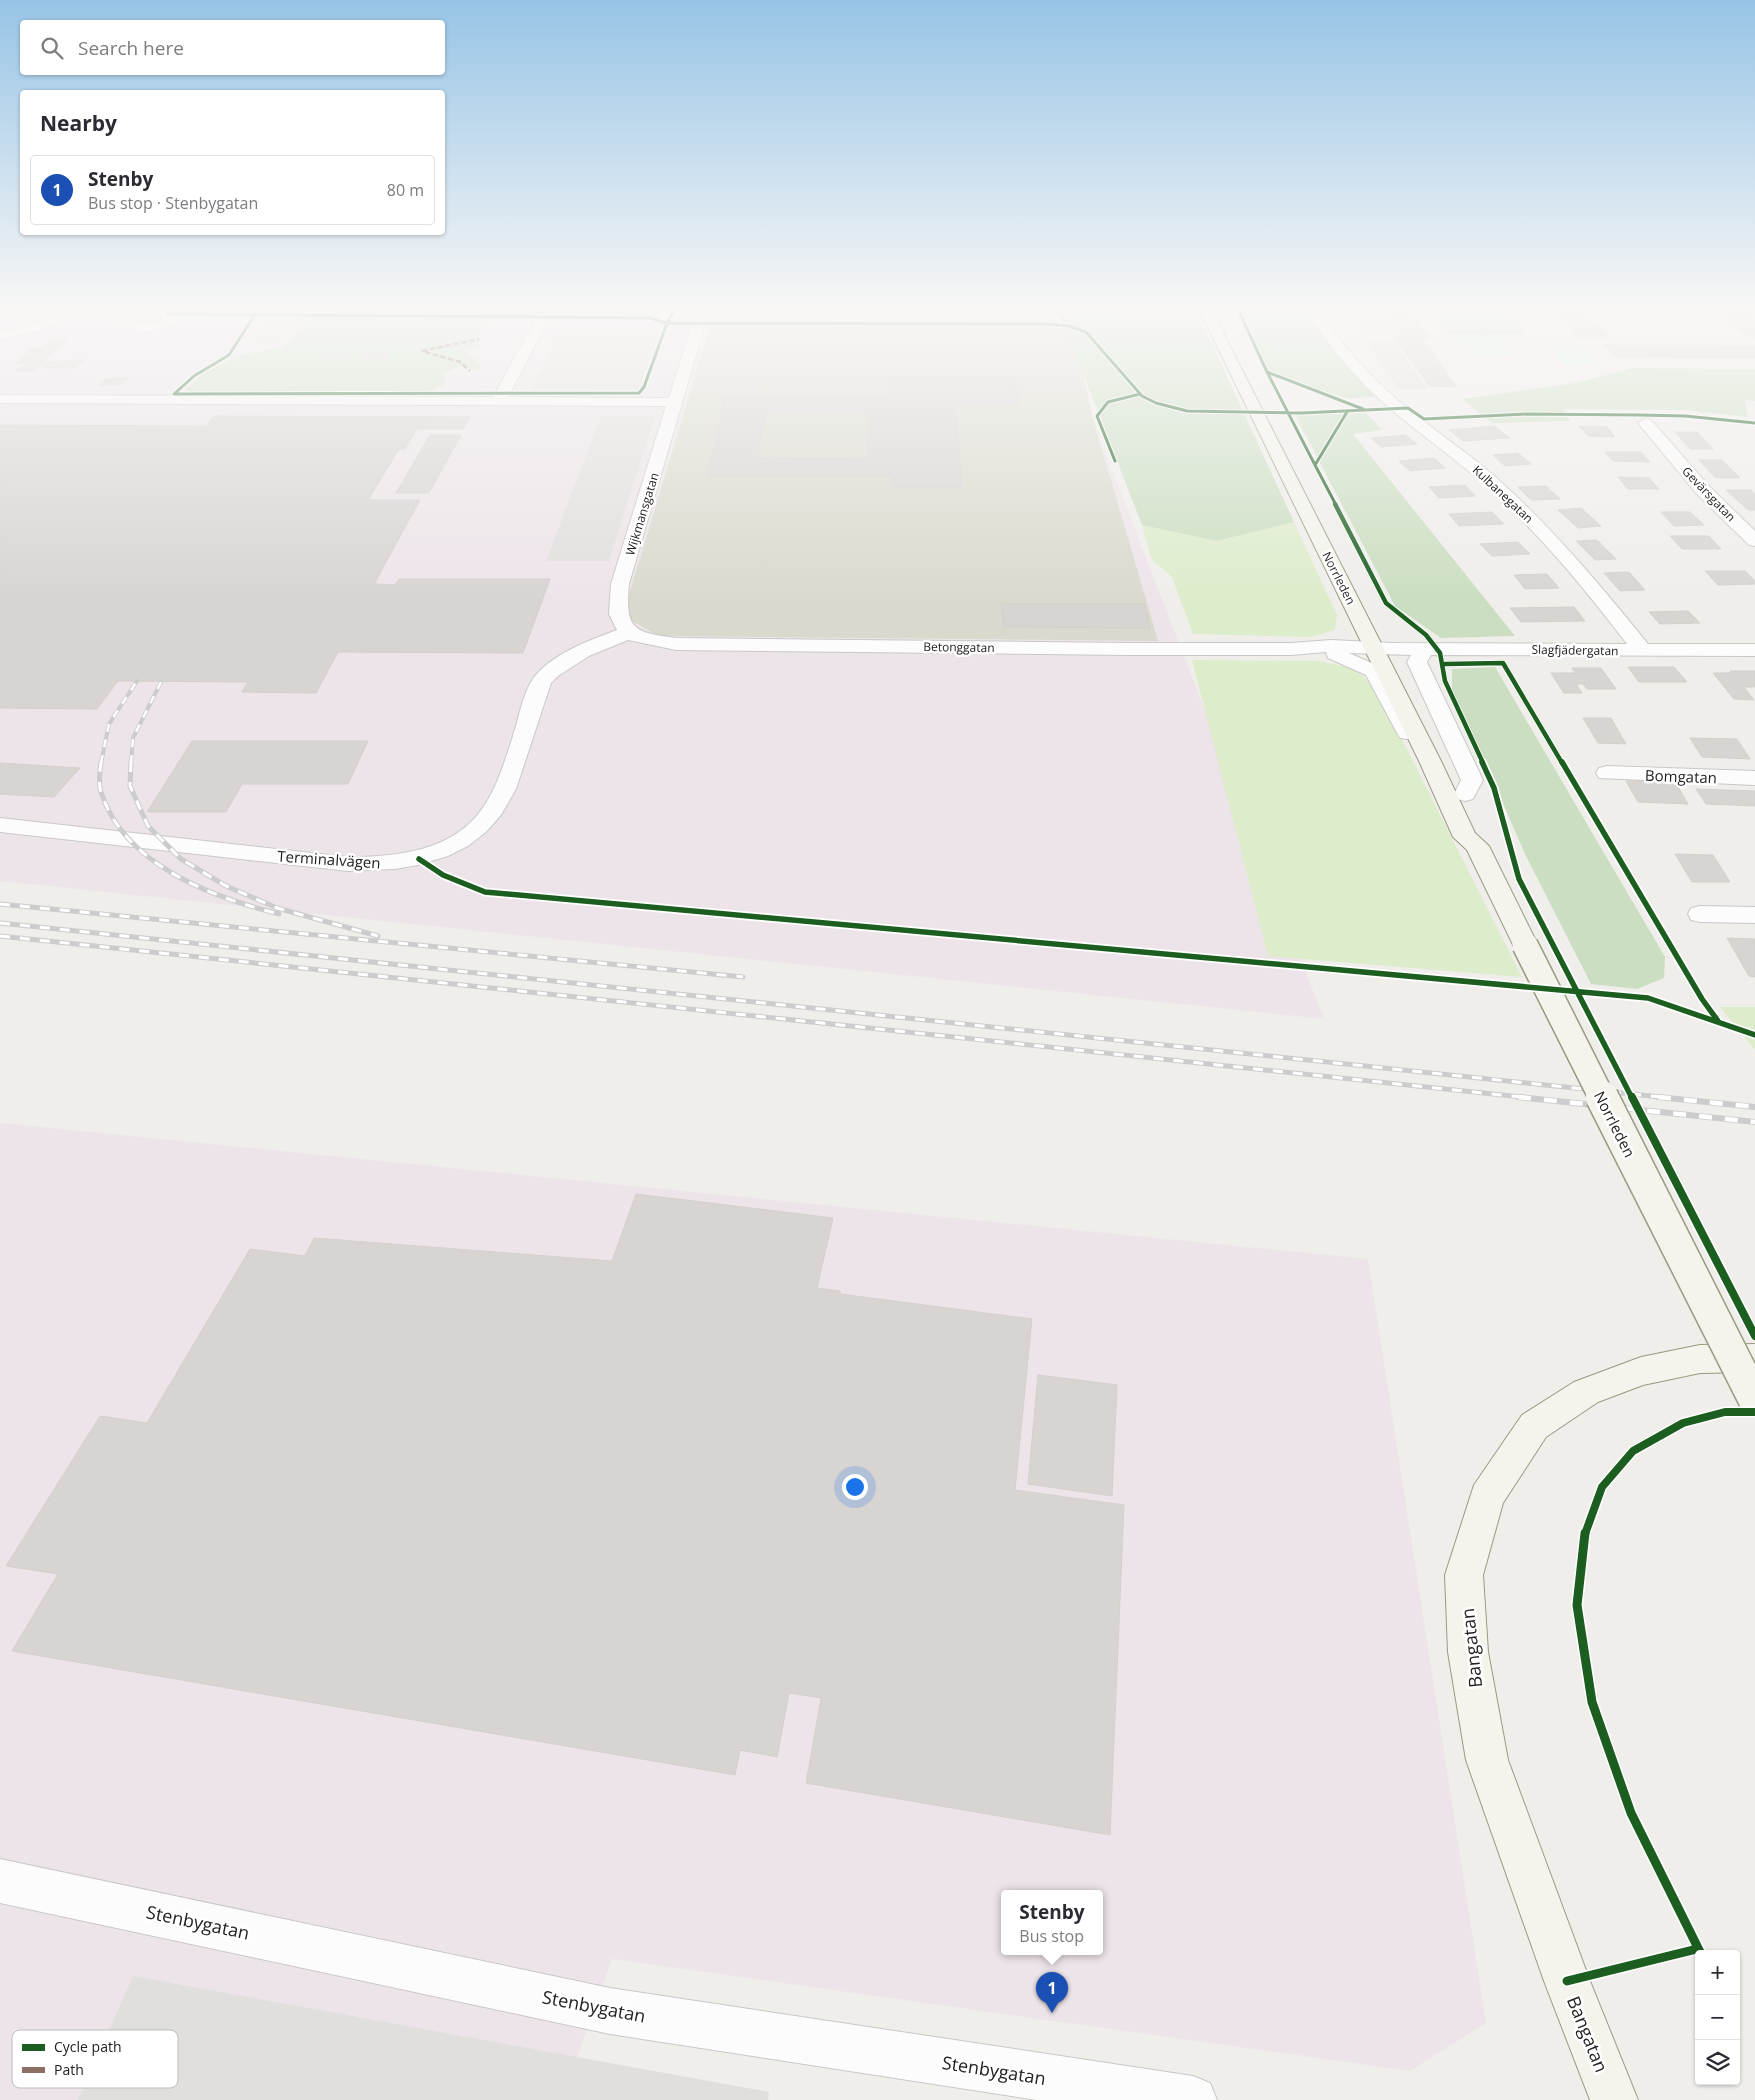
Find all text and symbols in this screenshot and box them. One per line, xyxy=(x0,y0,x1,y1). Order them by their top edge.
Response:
search box xyxy=(20,20,445,75)
icon: search xyxy=(38,34,66,62)
text: Search here xyxy=(78,35,184,61)
text: Nearby xyxy=(40,109,117,137)
text: Stenby xyxy=(88,166,153,192)
text: 1 xyxy=(52,179,62,201)
text: 80 m xyxy=(387,179,424,201)
text: Bus stop · Stenbygatan xyxy=(88,192,258,214)
street label: Kulbanegatan xyxy=(1469,461,1537,527)
street label: Gevärsgatan xyxy=(1678,463,1740,525)
street label: Wijkmansgatan xyxy=(621,470,663,558)
street label: Norrleden xyxy=(1318,549,1360,607)
street label: Betonggatan xyxy=(923,638,995,656)
street label: Slagfjädergatan xyxy=(1531,641,1619,659)
street label: Bomgatan xyxy=(1645,765,1717,787)
street label: Terminalvägen xyxy=(277,845,381,873)
street label: Norrleden xyxy=(1590,1088,1640,1160)
your location xyxy=(842,1474,868,1500)
street label: Bangatan xyxy=(1455,1607,1487,1689)
popup xyxy=(1001,1890,1103,1955)
street label: Stenbygatan xyxy=(144,1899,252,1945)
text: Stenby xyxy=(1019,1899,1085,1925)
text: Bus stop xyxy=(1019,1925,1084,1947)
map controls xyxy=(1695,1950,1740,2085)
button: + xyxy=(1695,1950,1740,1995)
pin: 1 xyxy=(1036,1972,1068,2013)
street label: Stenbygatan xyxy=(540,1984,648,2028)
street label: Bangatan xyxy=(1562,1992,1614,2076)
button: − xyxy=(1695,1995,1740,2040)
legend xyxy=(12,2030,178,2088)
text: Cycle path xyxy=(54,2037,122,2056)
button: layers xyxy=(1695,2040,1740,2085)
street label: Stenbygatan xyxy=(940,2050,1048,2090)
text: Path xyxy=(54,2060,84,2079)

